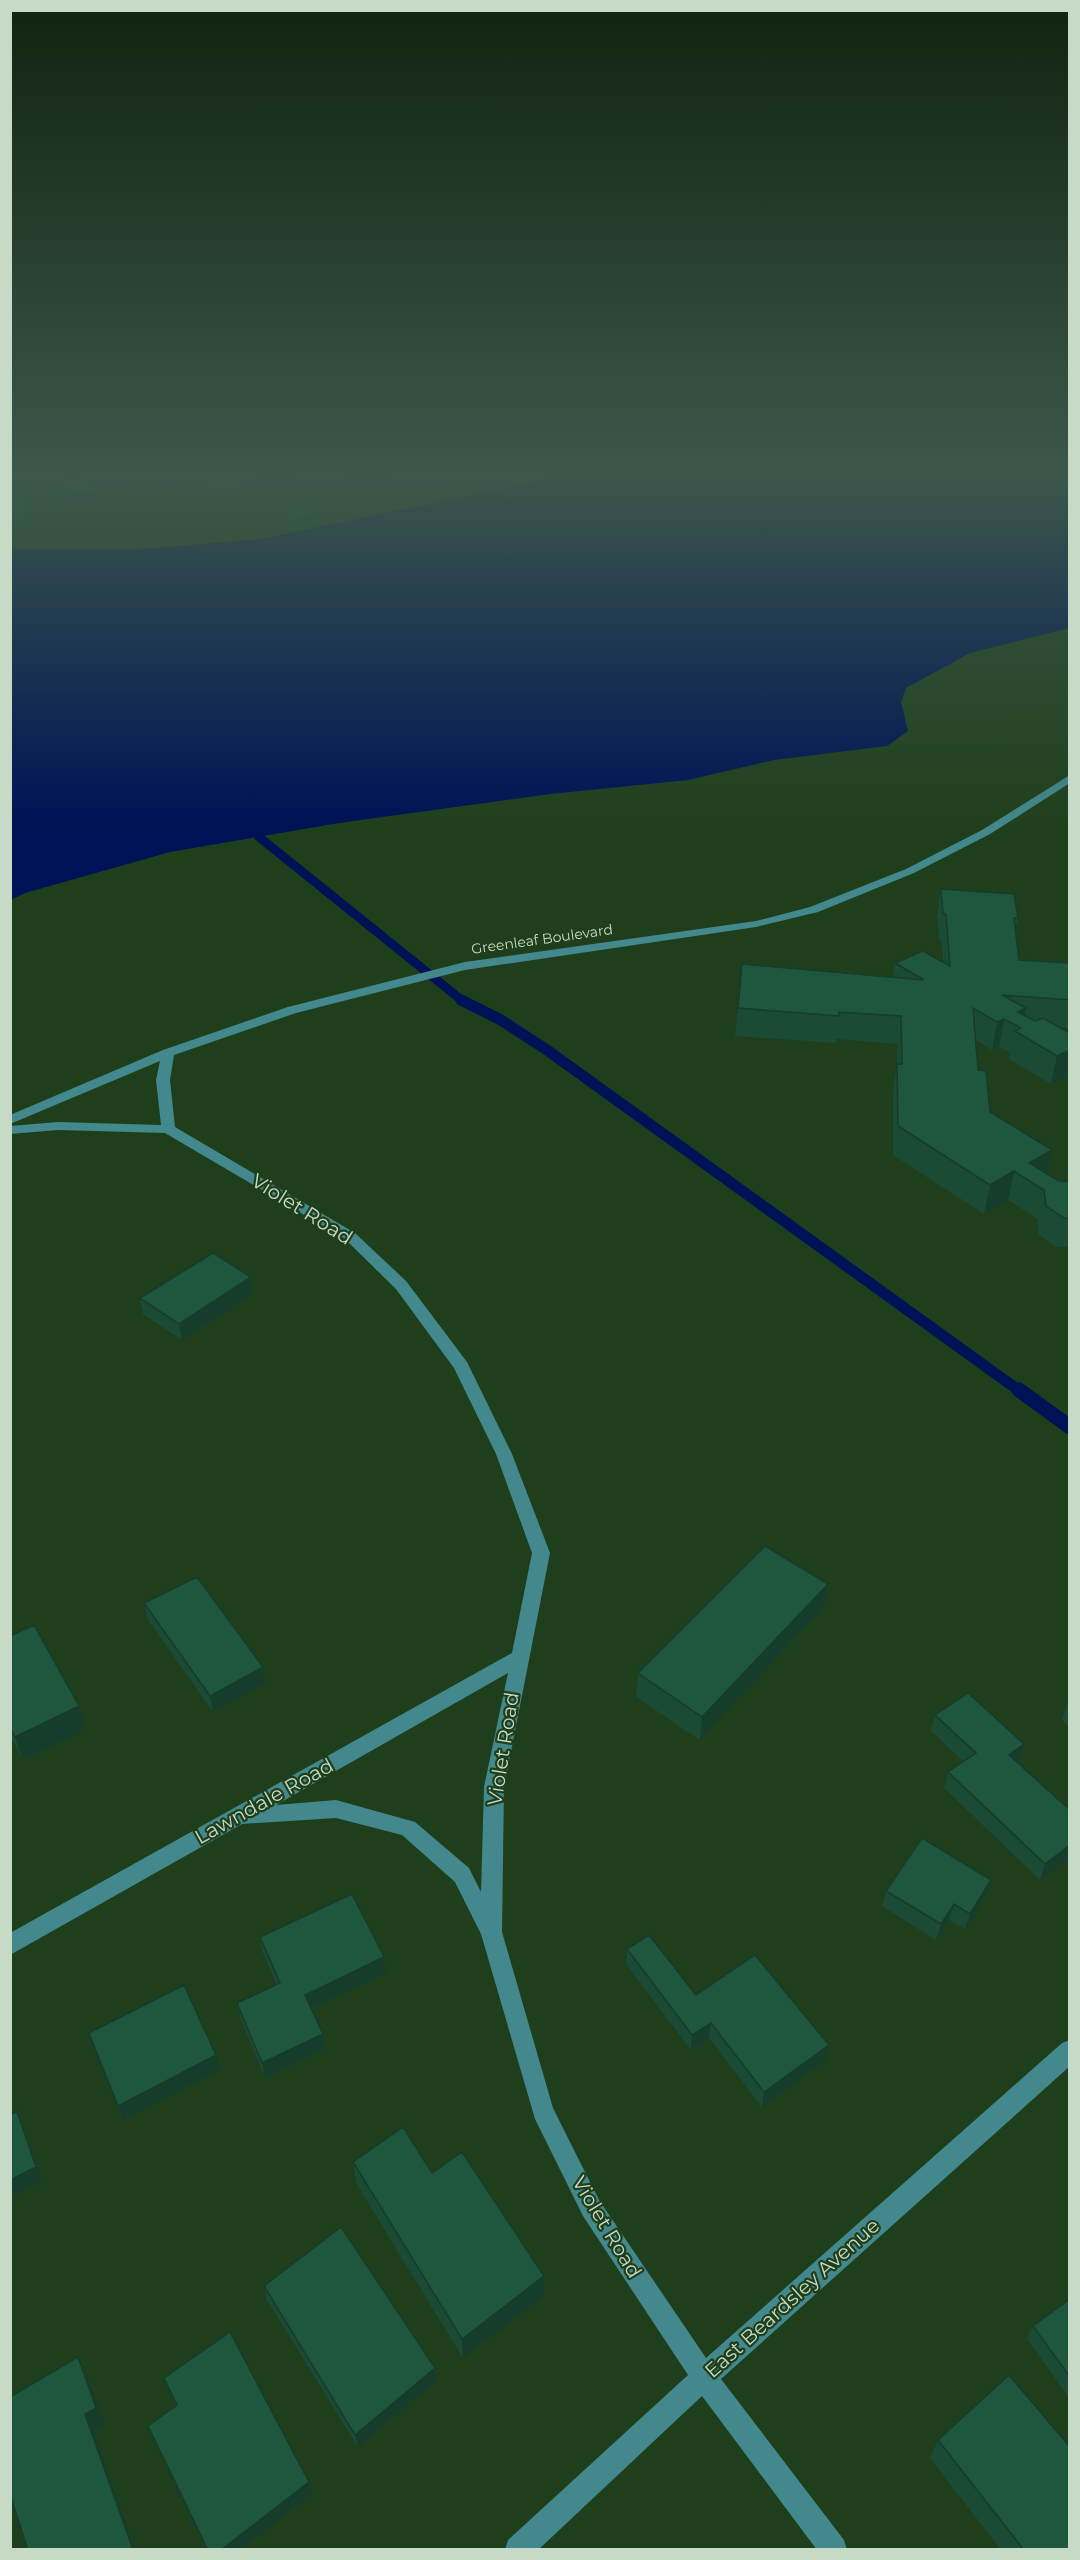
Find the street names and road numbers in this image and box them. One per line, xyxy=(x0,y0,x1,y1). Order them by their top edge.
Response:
street label: Greenleaf Boulevard xyxy=(470,920,614,958)
street label: Violet Road xyxy=(247,1168,357,1250)
street label: Violet Road xyxy=(482,1691,524,1807)
street label: Lawndale Road xyxy=(190,1753,338,1849)
street label: Violet Road xyxy=(567,2172,647,2282)
street label: East Beardsley Avenue xyxy=(700,2213,884,2383)

